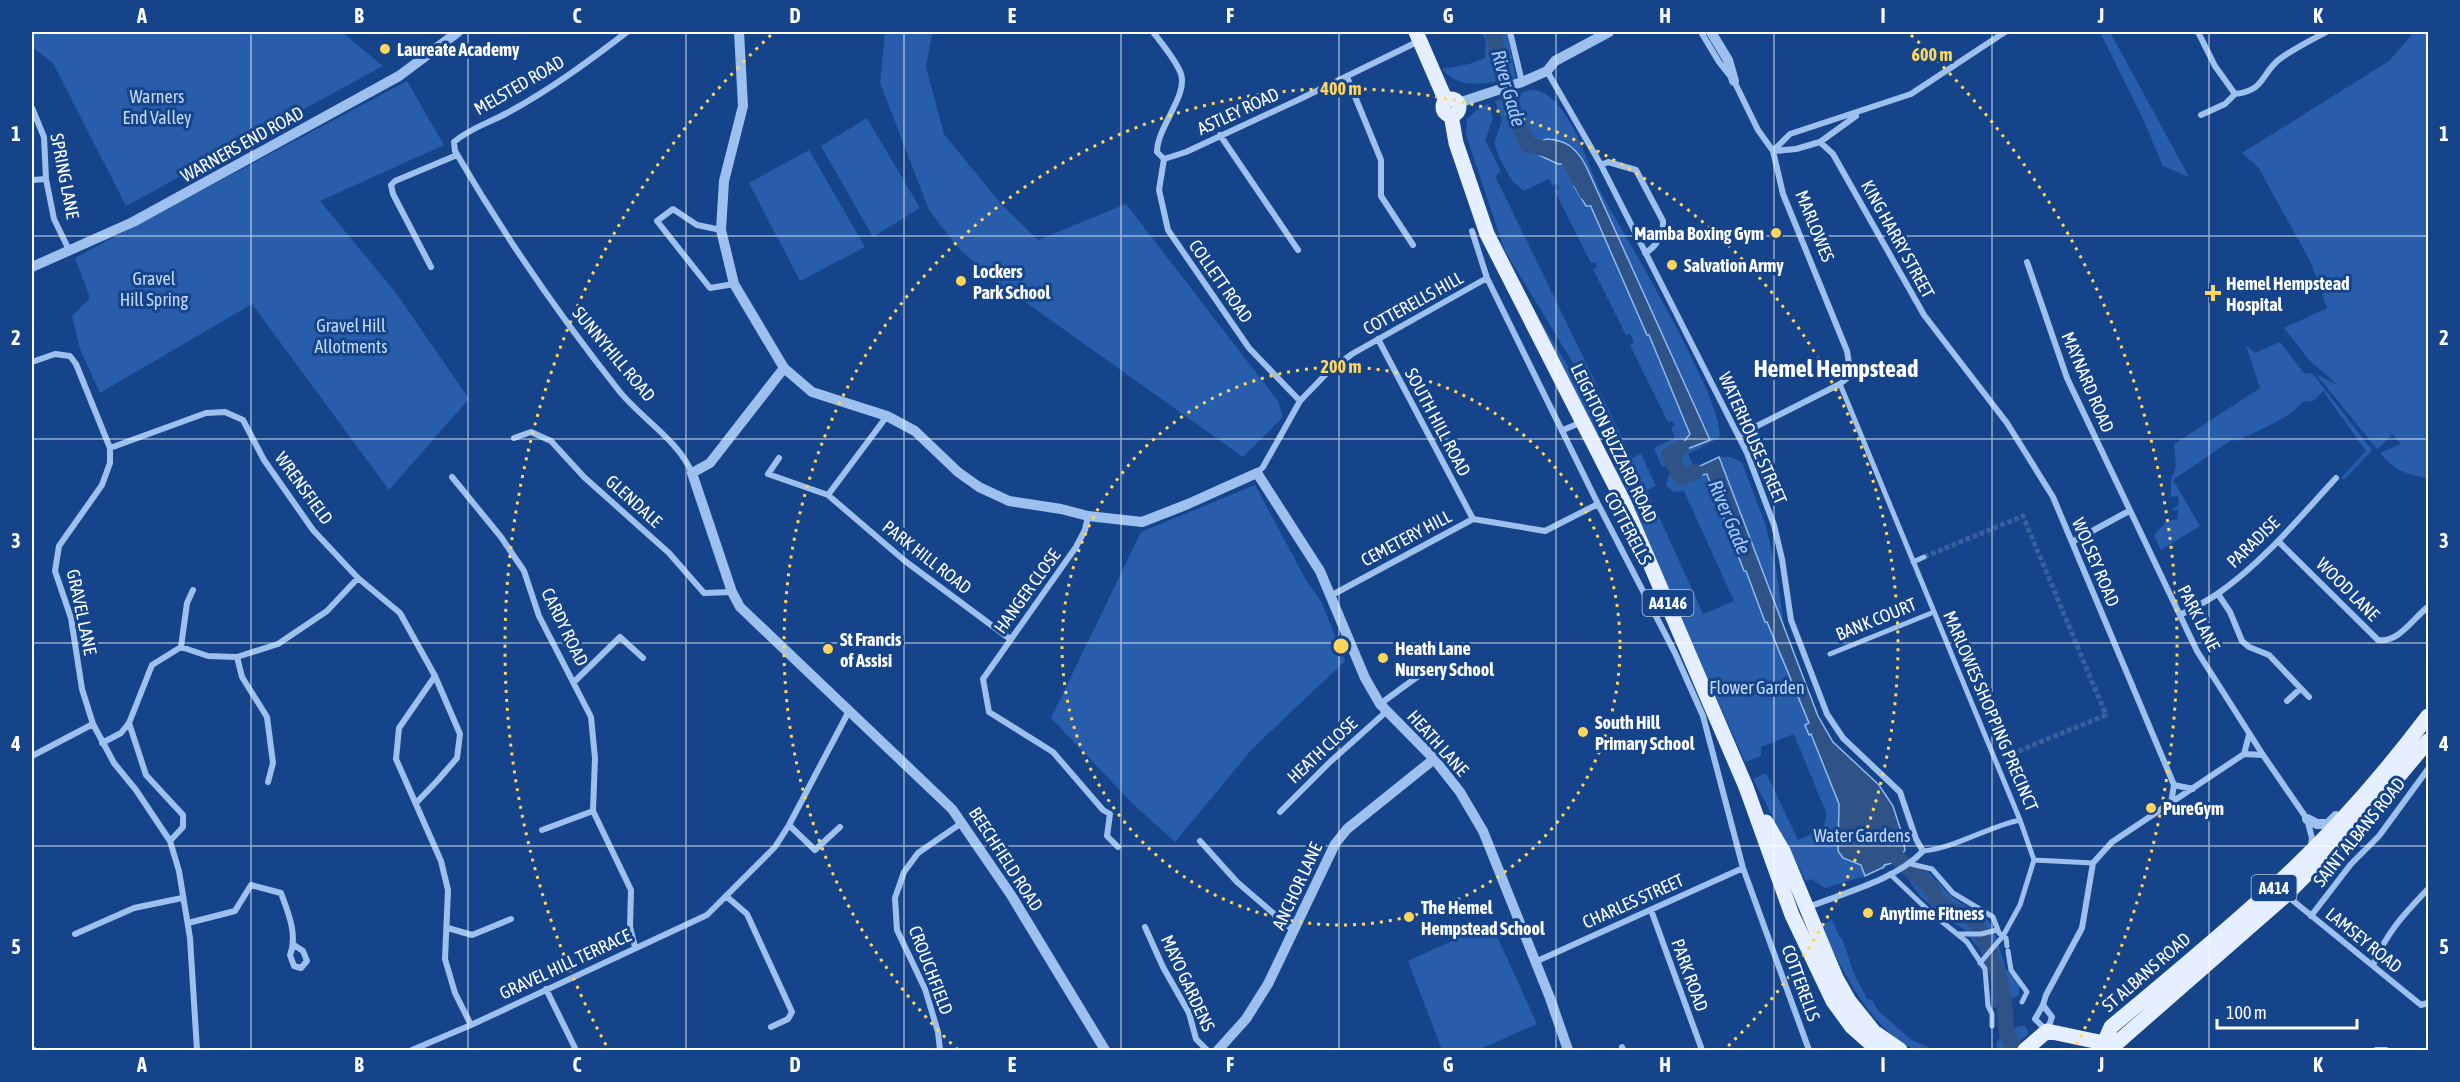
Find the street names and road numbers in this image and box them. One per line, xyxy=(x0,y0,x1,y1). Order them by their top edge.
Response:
street label: MELSTED ROAD xyxy=(470,51,568,119)
street label: ASTLEY ROAD xyxy=(1194,83,1282,139)
street label: WARNERS END ROAD xyxy=(177,102,307,186)
street label: SPRING LANE xyxy=(46,131,84,221)
street label: KING HARRY STREET xyxy=(1857,176,1939,302)
street label: MARLOWES xyxy=(1791,187,1839,265)
street label: COLLETT ROAD xyxy=(1185,236,1257,326)
street label: COTTERELLS HILL xyxy=(1359,267,1467,339)
street label: SUNNYHILL ROAD xyxy=(568,302,660,406)
street label: MAYNARD ROAD xyxy=(2057,329,2119,435)
street label: LEIGHTON BUZZARD ROAD xyxy=(1566,360,1662,526)
street label: SOUTH HILL ROAD xyxy=(1401,364,1475,480)
street label: WATERHOUSE STREET xyxy=(1714,369,1792,507)
street label: WRENSFIELD xyxy=(271,448,337,528)
street label: GLENDALE xyxy=(602,470,667,532)
street label: COTTERELLS xyxy=(1600,488,1656,568)
street label: CEMETERY HILL xyxy=(1357,505,1455,571)
street label: PARADISE xyxy=(2222,512,2284,572)
street label: WOLSEY ROAD xyxy=(2068,514,2124,610)
street label: PARK HILL ROAD xyxy=(878,516,976,598)
street label: HANGER CLOSE xyxy=(989,545,1065,637)
street label: WOOD LANE xyxy=(2312,553,2384,625)
street label: GRAVEL LANE xyxy=(63,567,101,657)
street label: PARK LANE xyxy=(2173,581,2225,655)
street label: CARDY ROAD xyxy=(537,585,593,669)
road number: A4146 xyxy=(1642,590,1694,616)
street label: BANK COURT xyxy=(1833,593,1919,645)
street label: MARLOWES SHOPPING PRECINCT xyxy=(1939,608,2043,814)
street label: HEATH LANE xyxy=(1403,706,1473,780)
street label: HEATH CLOSE xyxy=(1283,712,1361,788)
street label: SAINT ALBANS ROAD xyxy=(2309,773,2409,891)
street label: BEECHFIELD ROAD xyxy=(965,803,1047,915)
street label: ANCHOR LANE xyxy=(1268,839,1327,933)
street label: CHARLES STREET xyxy=(1579,869,1687,933)
road number: A414 xyxy=(2252,875,2296,901)
street label: LAMSEY ROAD xyxy=(2322,903,2406,977)
street label: CROUCHFIELD xyxy=(905,923,957,1017)
street label: GRAVEL HILL TERRACE xyxy=(496,924,634,1004)
street label: ST ALBANS ROAD xyxy=(2098,928,2194,1016)
street label: MAYO GARDENS xyxy=(1157,932,1220,1035)
street label: PARK ROAD xyxy=(1667,936,1713,1014)
street label: COTTERELLS xyxy=(1778,942,1825,1024)

